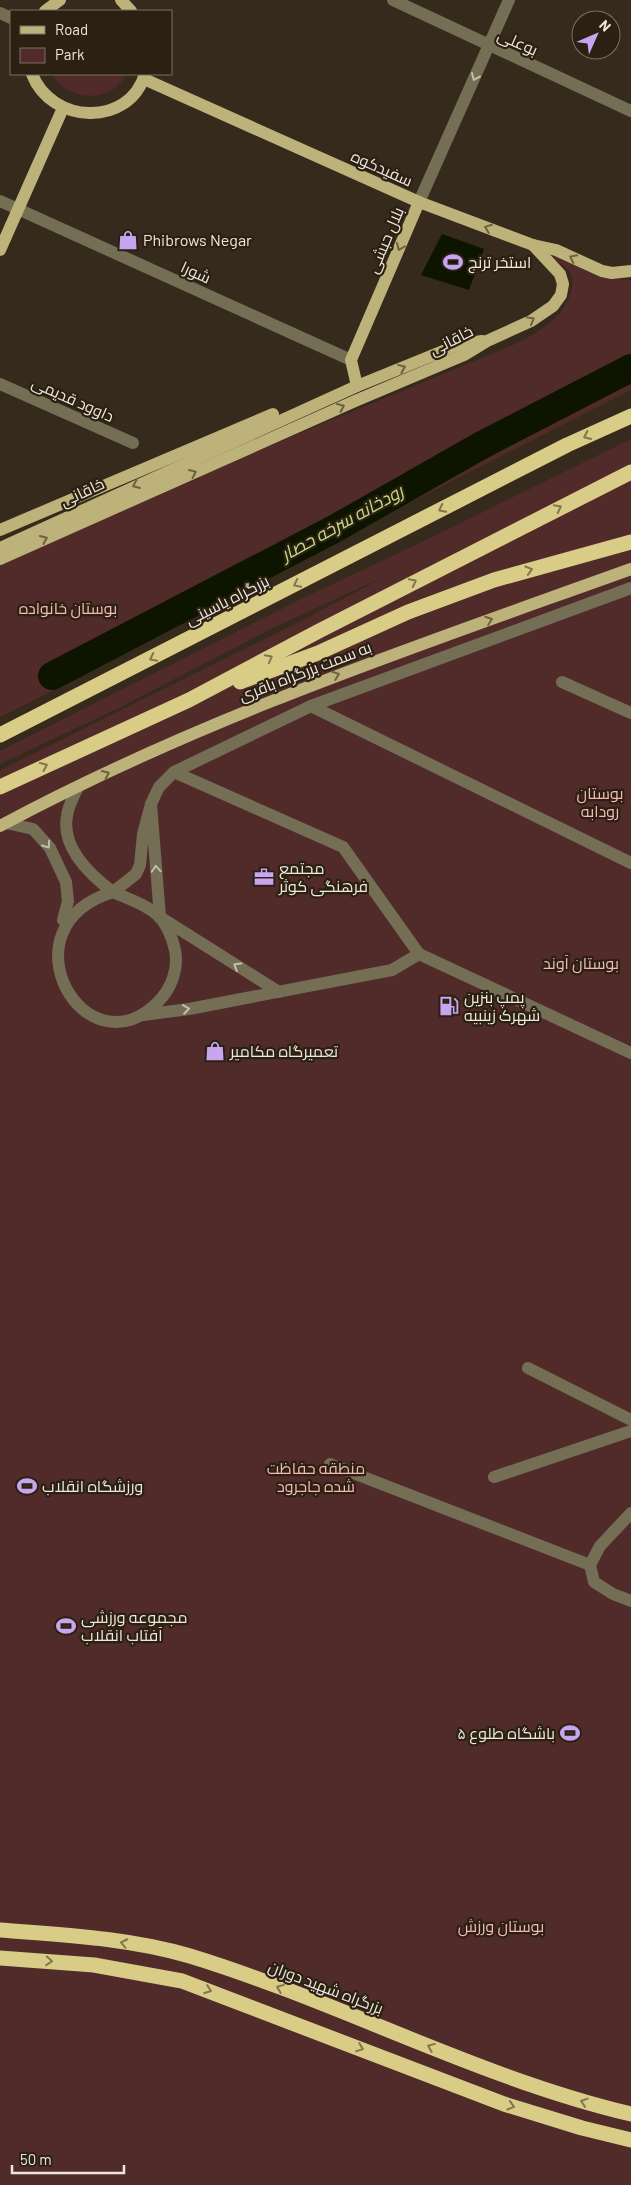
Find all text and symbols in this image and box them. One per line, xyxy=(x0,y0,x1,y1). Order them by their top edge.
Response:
legend xyxy=(10,10,172,75)
north arrow xyxy=(571,10,621,60)
text: N xyxy=(596,16,615,35)
text: Road xyxy=(55,20,88,38)
street label: بوعلی xyxy=(494,24,541,61)
text: Park xyxy=(55,45,85,63)
one-way arrow xyxy=(471,72,482,81)
street label: سفیدکوه xyxy=(348,146,416,190)
street label: بلال حبشی xyxy=(362,204,409,277)
one-way arrow xyxy=(484,224,493,234)
shop icon: Phibrows Negar xyxy=(117,229,139,251)
place label: Phibrows Negar xyxy=(143,230,252,249)
one-way arrow xyxy=(395,242,406,251)
sports icon: استخر ترنج xyxy=(442,251,464,273)
place label: استخر ترنج xyxy=(468,252,531,274)
one-way arrow xyxy=(569,254,578,265)
street label: شورا xyxy=(178,257,214,287)
one-way arrow xyxy=(526,316,535,326)
street label: خاقانی xyxy=(426,321,477,360)
one-way arrow xyxy=(397,364,406,374)
street label: داوود قدیمی xyxy=(28,372,117,427)
one-way arrow xyxy=(336,403,345,413)
one-way arrow xyxy=(583,430,592,440)
one-way arrow xyxy=(188,468,197,479)
street label: خاقانی xyxy=(57,473,108,512)
one-way arrow xyxy=(132,478,141,489)
water label: رودخانه سرخه حصار xyxy=(275,479,408,566)
one-way arrow xyxy=(438,503,447,513)
one-way arrow xyxy=(552,504,561,514)
one-way arrow xyxy=(39,536,48,546)
one-way arrow xyxy=(524,565,532,575)
street label: بزرگراه یاسینی xyxy=(182,570,273,631)
one-way arrow xyxy=(293,578,302,588)
one-way arrow xyxy=(408,578,417,588)
park label: بوستان خانواده xyxy=(19,598,117,619)
one-way arrow xyxy=(484,616,493,626)
street label: به سمت بزرگراه باقری xyxy=(236,636,375,706)
one-way arrow xyxy=(149,652,158,662)
one-way arrow xyxy=(264,654,273,664)
one-way arrow xyxy=(331,671,340,681)
one-way arrow xyxy=(39,762,48,773)
one-way arrow xyxy=(101,770,110,780)
park label: بوستان رودابه xyxy=(577,783,623,821)
one-way arrow xyxy=(41,839,50,849)
place label: مجتمع فرهنگی کوثر xyxy=(278,858,368,897)
one-way arrow xyxy=(151,864,162,872)
office icon: مجتمع فرهنگی کوثر xyxy=(253,866,275,888)
park label: بوستان آوند xyxy=(543,953,619,974)
one-way arrow xyxy=(234,962,243,972)
place label: پمپ بنزین شهرک زینبیه xyxy=(464,987,540,1026)
fuel station icon: پمپ بنزین شهرک زینبیه xyxy=(438,995,460,1017)
one-way arrow xyxy=(183,1004,191,1015)
shop icon: تعمیرگاه مکامیر xyxy=(204,1040,226,1062)
place label: تعمیرگاه مکامیر xyxy=(229,1041,339,1061)
park label: منطقه حفاظت شده جاجرود xyxy=(267,1458,365,1496)
sports icon: ورزشگاه انقلاب xyxy=(16,1475,38,1497)
place label: ورزشگاه انقلاب xyxy=(42,1476,143,1496)
place label: مجموعه ورزشی آفتاب انقلاب xyxy=(81,1607,187,1645)
sports icon: مجموعه ورزشی آفتاب انقلاب xyxy=(55,1615,77,1637)
sports icon: باشگاه طلوع ۵ xyxy=(559,1722,581,1744)
place label: باشگاه طلوع ۵ xyxy=(457,1723,555,1745)
park label: بوستان ورزش xyxy=(458,1916,544,1937)
one-way arrow xyxy=(119,1938,128,1948)
one-way arrow xyxy=(45,1956,53,1967)
street label: بزرگراه شهید دوران xyxy=(265,1956,386,2019)
one-way arrow xyxy=(276,1983,285,1994)
one-way arrow xyxy=(203,1984,212,1994)
one-way arrow xyxy=(355,2042,364,2052)
one-way arrow xyxy=(427,2043,436,2053)
one-way arrow xyxy=(580,2098,588,2108)
one-way arrow xyxy=(507,2101,515,2111)
scale bar xyxy=(12,2142,125,2174)
text: 50 m xyxy=(20,2150,52,2168)

